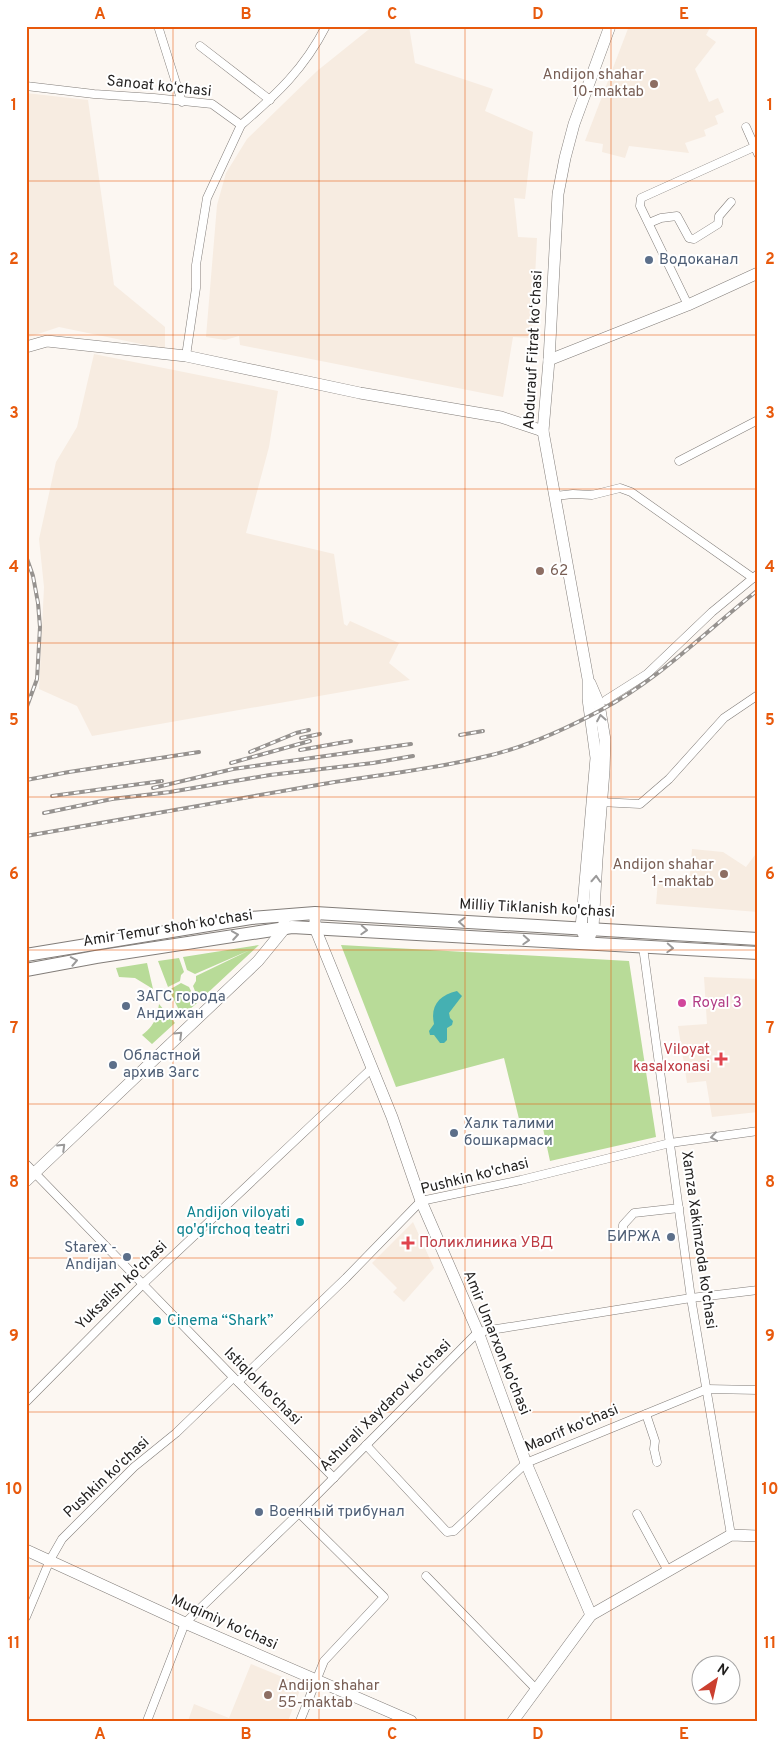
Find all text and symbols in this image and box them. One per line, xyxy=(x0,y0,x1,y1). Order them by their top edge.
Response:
text: A xyxy=(94,5,106,25)
text: B xyxy=(240,5,252,25)
text: C xyxy=(387,5,397,25)
text: D xyxy=(532,5,544,25)
text: E xyxy=(679,5,689,25)
place label: Andijon shahar 10-maktab xyxy=(542,66,644,102)
street label: Sanoat koʻchasi xyxy=(106,72,212,102)
marker: Andijon shahar 10-maktab xyxy=(648,78,660,90)
text: 1 xyxy=(11,96,17,116)
text: 1 xyxy=(767,96,773,116)
text: 2 xyxy=(9,250,19,270)
text: 2 xyxy=(765,250,775,270)
place label: Водоканал xyxy=(659,251,739,270)
marker: Водоканал xyxy=(643,254,655,266)
street label: Abdurauf Fitrat koʻchasi xyxy=(520,270,548,430)
text: 3 xyxy=(9,404,19,424)
text: 3 xyxy=(765,404,775,424)
text: 4 xyxy=(9,558,19,578)
text: 4 xyxy=(765,558,775,578)
place label: 62 xyxy=(550,562,568,581)
marker: 62 xyxy=(534,565,546,577)
text: 5 xyxy=(9,711,19,731)
text: 5 xyxy=(765,711,775,731)
one-way arrow xyxy=(597,713,607,722)
place label: Andijon shahar 1-maktab xyxy=(612,856,714,892)
text: 6 xyxy=(9,865,19,885)
text: 6 xyxy=(765,865,775,885)
marker: Andijon shahar 1-maktab xyxy=(718,868,730,880)
one-way arrow xyxy=(590,875,601,883)
street label: Milliy Tiklanish ko'chasi xyxy=(459,895,615,923)
street label: Amir Temur shoh ko'chasi xyxy=(82,906,254,952)
one-way arrow xyxy=(458,916,466,927)
one-way arrow xyxy=(360,925,368,936)
one-way arrow xyxy=(231,930,239,941)
one-way arrow xyxy=(523,934,531,945)
one-way arrow xyxy=(667,943,675,954)
one-way arrow xyxy=(70,956,79,967)
place label: ЗАГС города Андижан xyxy=(136,988,226,1024)
place label: Royal 3 xyxy=(692,994,742,1013)
marker: Royal 3 xyxy=(676,997,688,1009)
marker: ЗАГС города Андижан xyxy=(120,1000,132,1012)
text: 7 xyxy=(10,1019,18,1039)
text: 7 xyxy=(766,1019,774,1039)
one-way arrow xyxy=(174,1032,183,1041)
place label: Viloyat kasalxonasi xyxy=(633,1041,710,1077)
place label: Областной архив Загс xyxy=(123,1047,201,1083)
marker: Viloyat kasalxonasi xyxy=(714,1052,728,1066)
marker: Областной архив Загс xyxy=(107,1059,119,1071)
place label: Халк талими бошкармаси xyxy=(464,1115,554,1151)
marker: Халк талими бошкармаси xyxy=(448,1127,460,1139)
one-way arrow xyxy=(710,1131,718,1142)
one-way arrow xyxy=(56,1144,65,1153)
street label: Xamza Xakimzoda ko'chasi xyxy=(676,1150,720,1330)
street label: Pushkin ko'chasi xyxy=(419,1154,531,1200)
text: 8 xyxy=(9,1173,19,1193)
text: 8 xyxy=(765,1173,775,1193)
place label: Andijon viloyati qo'g'irchoq teatri xyxy=(177,1204,290,1240)
marker: Andijon viloyati qo'g'irchoq teatri xyxy=(294,1216,306,1228)
place label: БИРЖА xyxy=(607,1228,661,1247)
marker: БИРЖА xyxy=(665,1231,677,1243)
place label: Поликлиника УВД xyxy=(419,1234,553,1253)
marker: Поликлиника УВД xyxy=(401,1236,415,1250)
street label: Yuksalish ko'chasi xyxy=(72,1237,172,1335)
place label: Starex - Andijan xyxy=(64,1239,117,1275)
marker: Starex - Andijan xyxy=(121,1251,133,1263)
street label: Amir Umarxon ko'chasi xyxy=(458,1268,534,1418)
place label: Cinema “Shark” xyxy=(167,1312,274,1331)
marker: Cinema “Shark” xyxy=(151,1315,163,1327)
text: 9 xyxy=(9,1327,19,1347)
text: 9 xyxy=(765,1327,775,1347)
street label: Ashurali Xaydarov ko'chasi xyxy=(316,1336,456,1476)
street label: Istiqlol ko'chasi xyxy=(219,1344,305,1430)
street label: Maorif ko'chasi xyxy=(522,1401,622,1457)
street label: Pushkin ko'chasi xyxy=(60,1433,154,1523)
text: 10 xyxy=(6,1480,22,1500)
text: 10 xyxy=(762,1480,778,1500)
place label: Военный трибунал xyxy=(269,1503,405,1522)
marker: Военный трибунал xyxy=(253,1506,265,1518)
street label: Muqimiy ko'chasi xyxy=(168,1591,280,1655)
text: 11 xyxy=(8,1634,20,1654)
text: 11 xyxy=(764,1634,776,1654)
north arrow xyxy=(692,1654,742,1704)
text: N xyxy=(714,1661,731,1680)
place label: Andijon shahar 55-maktab xyxy=(278,1677,380,1713)
marker: Andijon shahar 55-maktab xyxy=(262,1689,274,1701)
text: A xyxy=(94,1725,106,1745)
text: B xyxy=(240,1725,252,1745)
text: C xyxy=(387,1725,397,1745)
text: D xyxy=(532,1725,544,1745)
text: E xyxy=(679,1725,689,1745)

